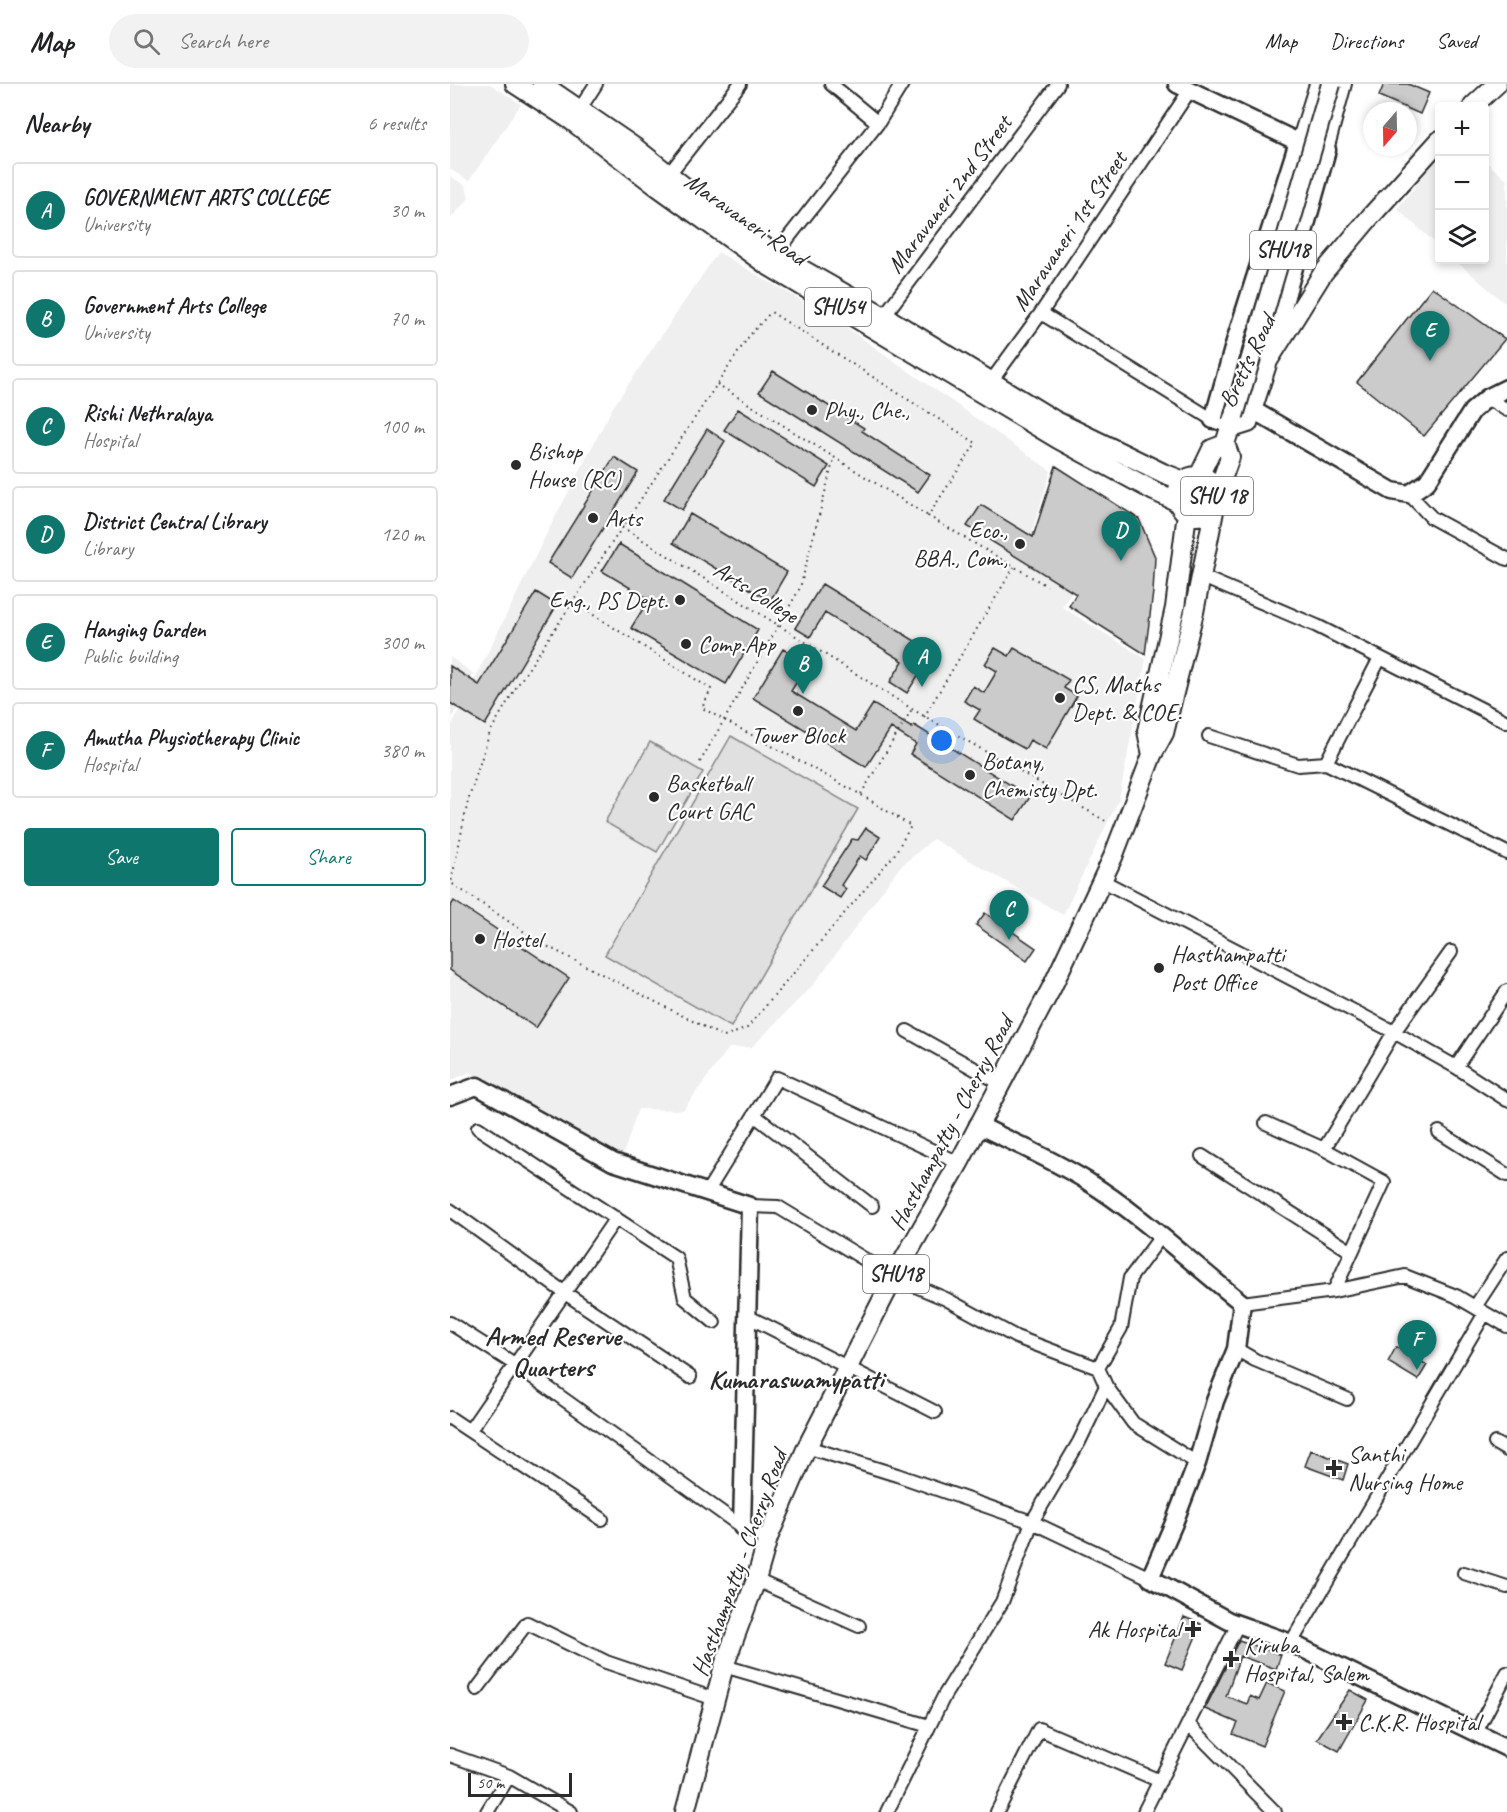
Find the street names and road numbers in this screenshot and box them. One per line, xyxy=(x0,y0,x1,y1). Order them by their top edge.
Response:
street label: Maravaneri 2nd Street xyxy=(880,107,1019,279)
street label: Maravaneri 1st Street xyxy=(1005,144,1135,316)
street label: Maravaneri Road xyxy=(679,166,816,274)
road number: SHU18 xyxy=(1250,231,1316,269)
road number: SHU54 xyxy=(805,288,871,326)
street label: Bretts Road xyxy=(1212,307,1284,412)
road number: SHU 18 xyxy=(1181,477,1253,515)
street label: Arts College xyxy=(708,554,806,631)
street label: Hasthampatty - Cherry Road xyxy=(882,1008,1022,1235)
road number: SHU18 xyxy=(863,1255,929,1293)
street label: Hasthampatty - Cherry Road xyxy=(684,1442,795,1680)

